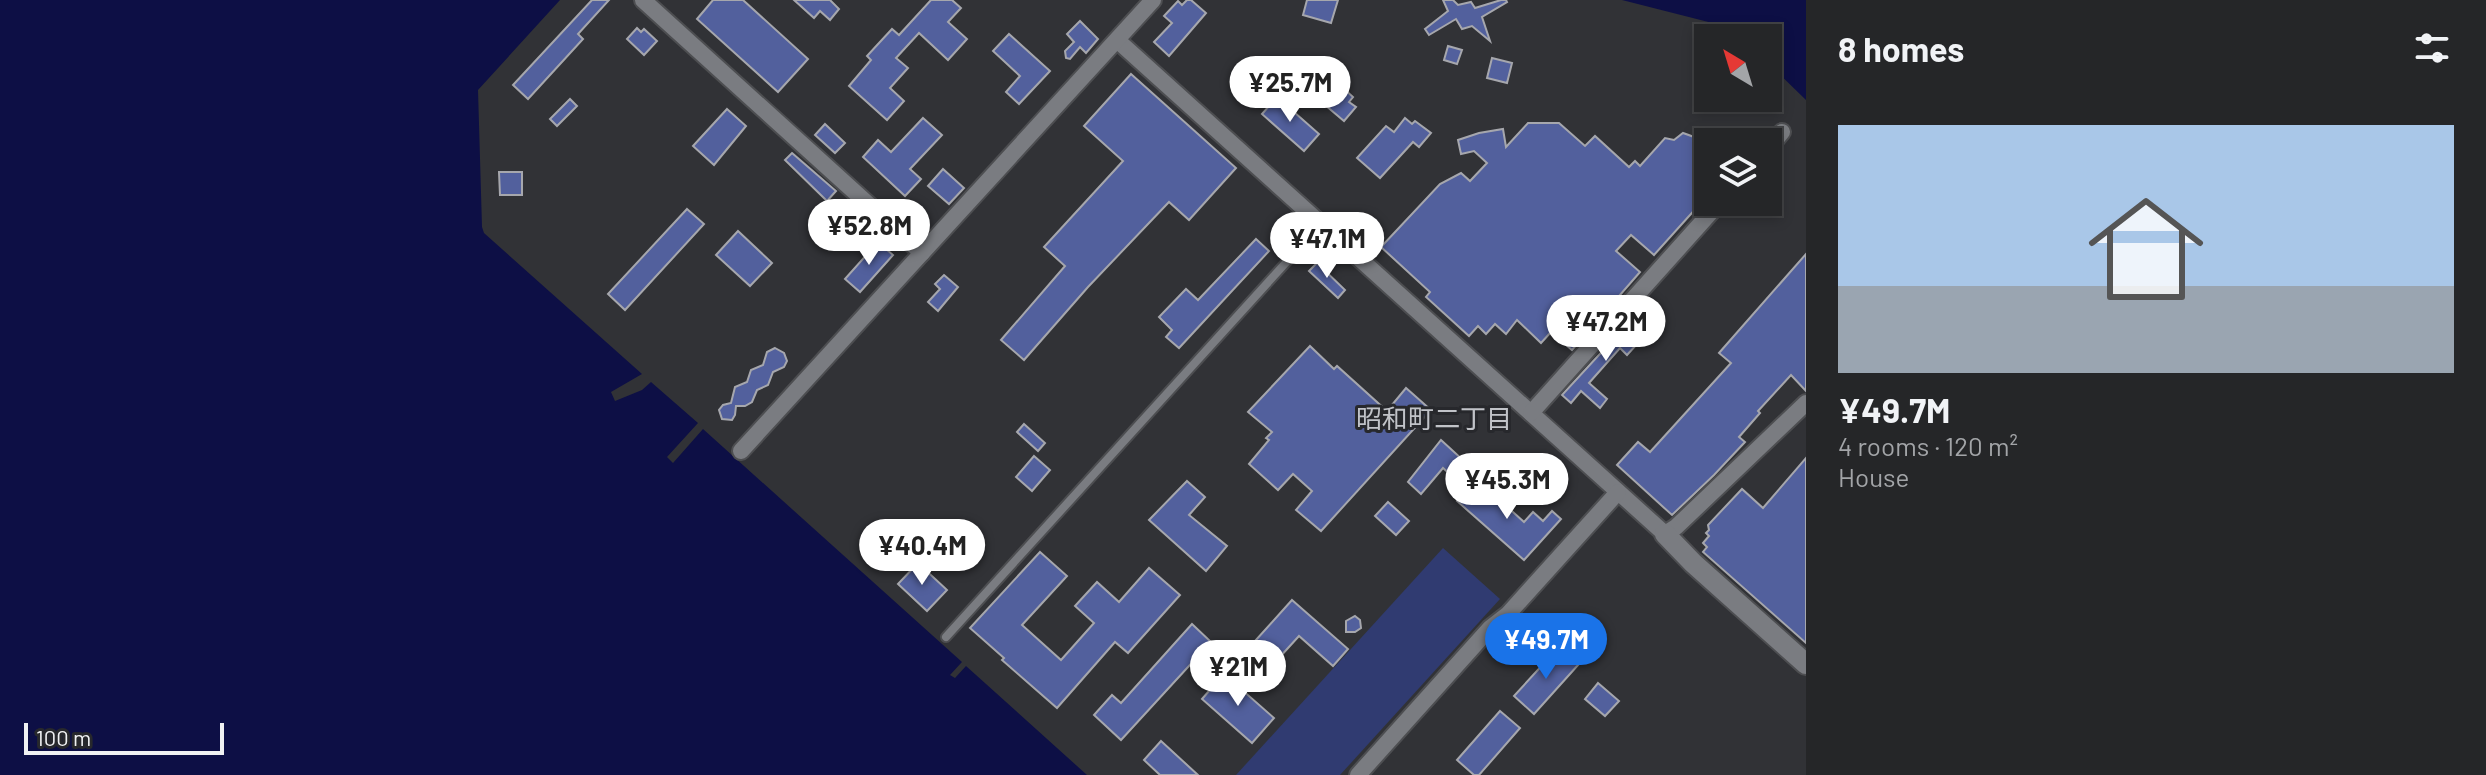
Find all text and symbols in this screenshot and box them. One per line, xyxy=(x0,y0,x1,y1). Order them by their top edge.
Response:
north arrow xyxy=(1694,24,1782,112)
map controls xyxy=(1694,24,1782,216)
icon: filters xyxy=(2410,26,2454,70)
text: 8 homes xyxy=(1838,28,1964,69)
pin: ¥25.7M xyxy=(1225,56,1355,124)
text: ¥25.7M xyxy=(1248,66,1332,97)
button: layers xyxy=(1694,128,1782,216)
icon: home xyxy=(2074,177,2218,321)
pin: ¥52.8M xyxy=(804,199,934,267)
text: ¥52.8M xyxy=(826,209,912,240)
pin: ¥47.1M xyxy=(1262,212,1392,280)
text: ¥47.1M xyxy=(1288,222,1366,253)
pin: ¥47.2M xyxy=(1541,295,1671,363)
text: ¥47.2M xyxy=(1564,305,1648,336)
text: ¥49.7M xyxy=(1838,389,1950,430)
district label: 昭和町二丁目 xyxy=(1356,402,1512,433)
text: 4 rooms · 120 m² xyxy=(1838,430,2018,461)
pin: ¥45.3M xyxy=(1442,453,1572,521)
text: House xyxy=(1838,461,1909,492)
text: ¥45.3M xyxy=(1463,463,1551,494)
pin: ¥40.4M xyxy=(857,519,987,587)
text: ¥40.4M xyxy=(877,529,967,560)
pin: ¥49.7M xyxy=(1481,613,1611,681)
text: ¥49.7M xyxy=(1503,623,1589,654)
pin: ¥21M xyxy=(1191,640,1285,708)
text: ¥21M xyxy=(1208,650,1268,681)
scale bar xyxy=(24,719,224,755)
text: 100 m xyxy=(36,724,91,750)

